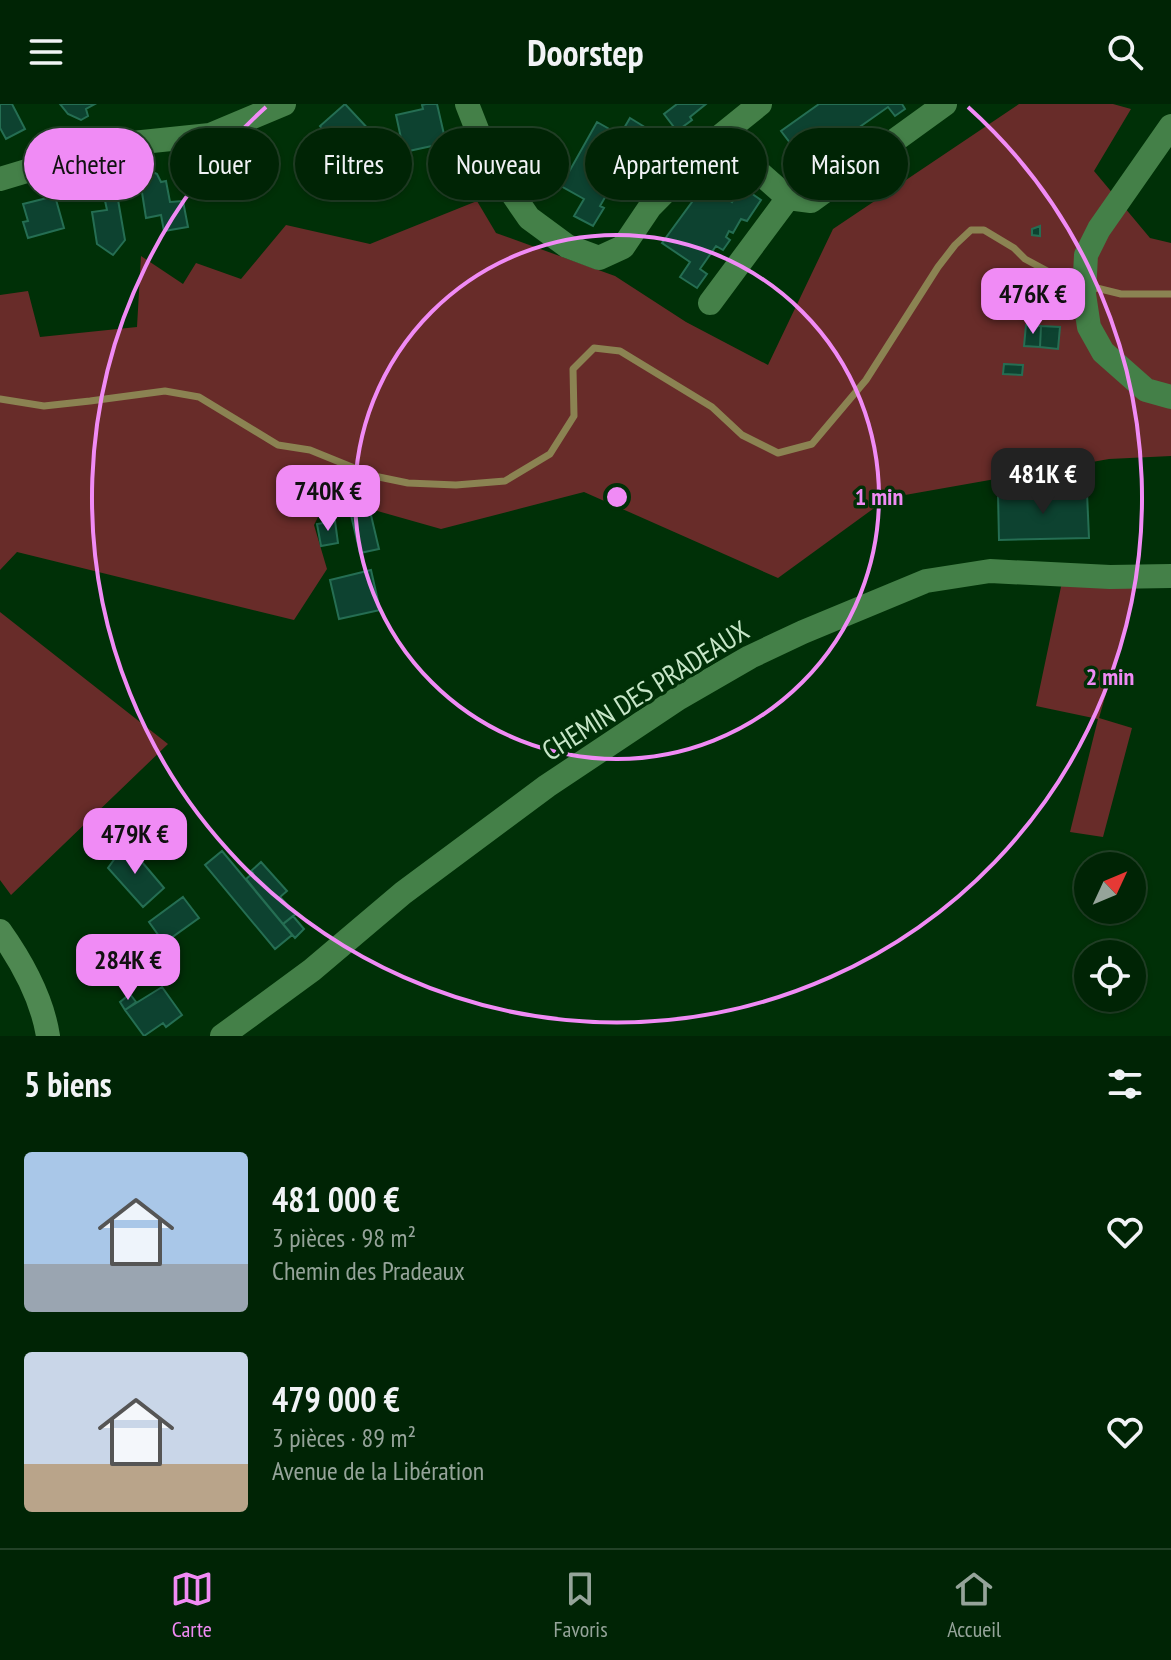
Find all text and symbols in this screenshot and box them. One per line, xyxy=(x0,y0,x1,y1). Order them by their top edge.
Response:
text: Doorstep xyxy=(527,29,644,76)
icon: menu xyxy=(24,30,68,74)
icon: search xyxy=(1103,30,1147,74)
chip: Acheter xyxy=(24,128,154,200)
chip: Louer xyxy=(170,128,279,200)
chip: Filtres xyxy=(295,128,412,200)
chip: Nouveau xyxy=(428,128,569,200)
chip: Appartement xyxy=(585,128,767,200)
chip: Maison xyxy=(783,128,908,200)
pin: 476K € xyxy=(968,268,1098,336)
text: 476K € xyxy=(999,277,1067,310)
pin: 481K € xyxy=(978,448,1108,516)
text: 481K € xyxy=(1009,457,1077,490)
pin: 740K € xyxy=(263,465,393,533)
text: 740K € xyxy=(294,474,362,507)
text: 1 min xyxy=(855,481,903,512)
centre of rings xyxy=(603,483,631,511)
street label: CHEMIN DES PRADEAUX xyxy=(535,611,755,769)
text: 2 min xyxy=(1086,661,1134,692)
pin: 479K € xyxy=(70,808,200,876)
text: 479K € xyxy=(101,817,169,850)
north arrow xyxy=(1074,852,1146,924)
map controls xyxy=(1074,852,1146,1012)
pin: 284K € xyxy=(63,934,193,1002)
button: locate xyxy=(1074,940,1146,1012)
text: 284K € xyxy=(94,943,162,976)
text: 5 biens xyxy=(24,1062,112,1106)
icon: filters xyxy=(1103,1062,1147,1106)
text: 481 000 € xyxy=(272,1177,400,1221)
icon: home xyxy=(88,1184,184,1280)
icon: heart xyxy=(1103,1210,1147,1254)
text: 3 pièces · 98 m² xyxy=(272,1221,416,1254)
text: Chemin des Pradeaux xyxy=(272,1254,465,1287)
text: 479 000 € xyxy=(272,1377,400,1421)
icon: home xyxy=(88,1384,184,1480)
icon: heart xyxy=(1103,1410,1147,1454)
text: 3 pièces · 89 m² xyxy=(272,1421,416,1454)
text: Avenue de la Libération xyxy=(272,1454,484,1487)
tab: Carte xyxy=(170,1567,214,1643)
tab: Favoris xyxy=(553,1567,608,1643)
tab: Accueil xyxy=(947,1567,1001,1643)

